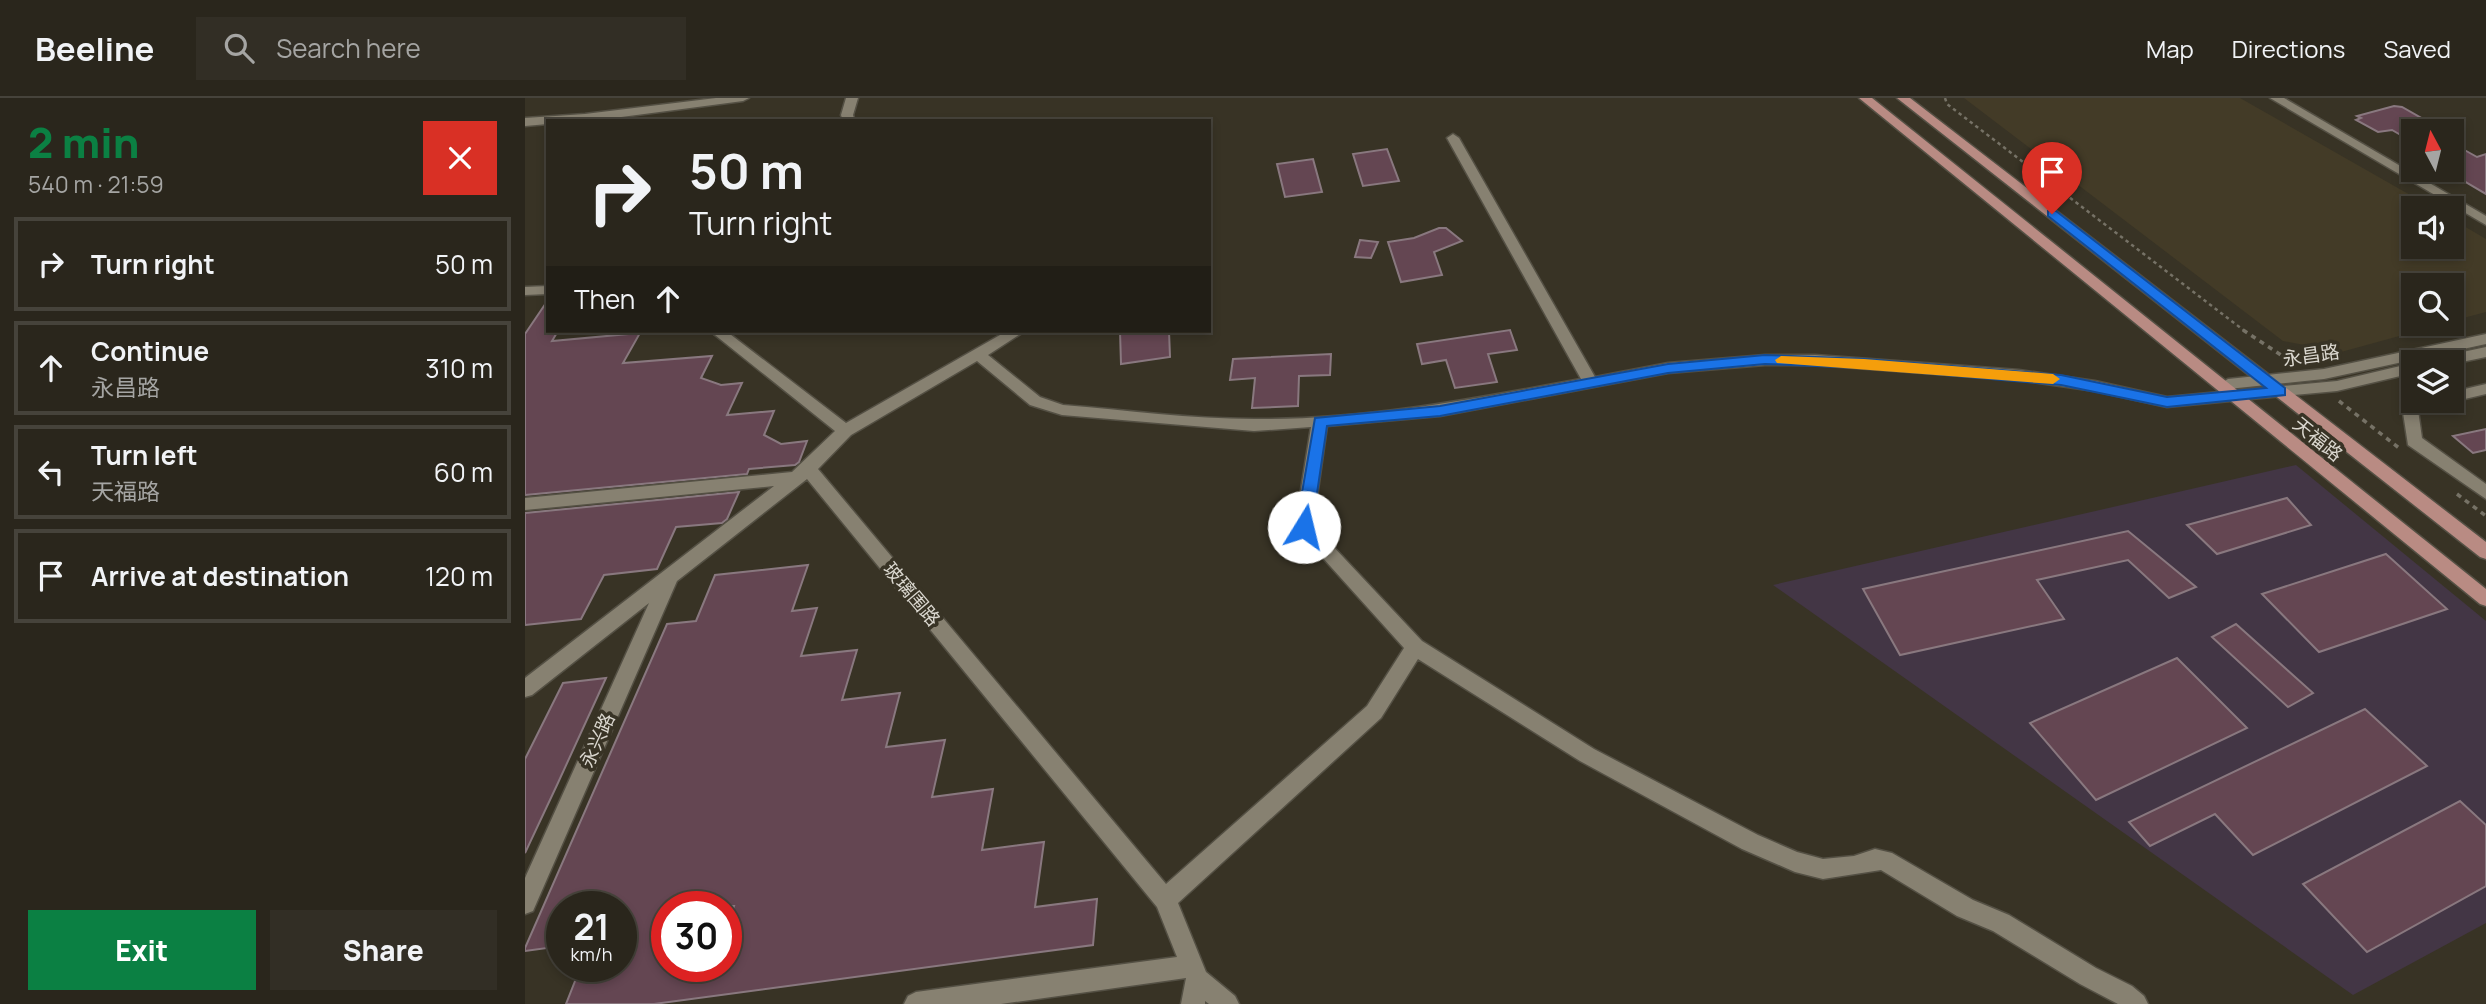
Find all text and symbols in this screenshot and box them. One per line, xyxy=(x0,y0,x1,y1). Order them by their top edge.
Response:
search box xyxy=(196,17,686,80)
text: Beeline xyxy=(35,26,154,71)
icon: search xyxy=(220,29,258,67)
text: Search here xyxy=(276,30,421,66)
text: Map xyxy=(2146,32,2194,65)
text: Directions xyxy=(2232,32,2345,65)
text: Saved xyxy=(2383,32,2451,65)
text: 2 min xyxy=(28,113,139,171)
north arrow xyxy=(2401,119,2464,182)
map controls xyxy=(2401,119,2464,413)
button: close xyxy=(423,121,497,195)
text: 50 m xyxy=(689,137,804,204)
pin xyxy=(2022,142,2082,214)
icon: right xyxy=(574,147,665,238)
icon: arrive xyxy=(2033,153,2071,191)
text: 540 m · 21:59 xyxy=(28,168,164,200)
button: sound xyxy=(2401,196,2464,259)
text: Turn right xyxy=(689,201,832,245)
icon: right xyxy=(32,245,70,283)
text: Turn right xyxy=(91,246,215,282)
text: 50 m xyxy=(435,246,493,282)
button: search xyxy=(2401,273,2464,336)
icon: ahead xyxy=(649,280,687,318)
text: Then xyxy=(574,281,635,317)
text: Continue xyxy=(91,333,209,369)
street label: 永昌路 xyxy=(2281,338,2341,372)
icon: ahead xyxy=(32,349,70,387)
text: 310 m xyxy=(425,350,493,386)
button: layers xyxy=(2401,350,2464,413)
text: 永昌路 xyxy=(91,371,160,403)
street label: 天福路 xyxy=(2288,411,2348,467)
text: Turn left xyxy=(91,437,198,473)
icon: left xyxy=(32,453,70,491)
text: 60 m xyxy=(434,454,493,490)
text: 天福路 xyxy=(91,475,160,507)
position arrow xyxy=(1267,490,1341,564)
icon: arrive xyxy=(32,557,70,595)
street label: 玻璃围路 xyxy=(878,557,946,631)
text: Arrive at destination xyxy=(91,558,349,594)
text: 120 m xyxy=(425,558,493,594)
street label: 永兴路 xyxy=(574,709,620,771)
speed limit sign: 30 xyxy=(651,891,742,982)
text: 21 xyxy=(573,903,610,951)
button: Exit xyxy=(28,910,256,990)
button: Share xyxy=(270,910,497,990)
text: km/h xyxy=(571,942,612,966)

